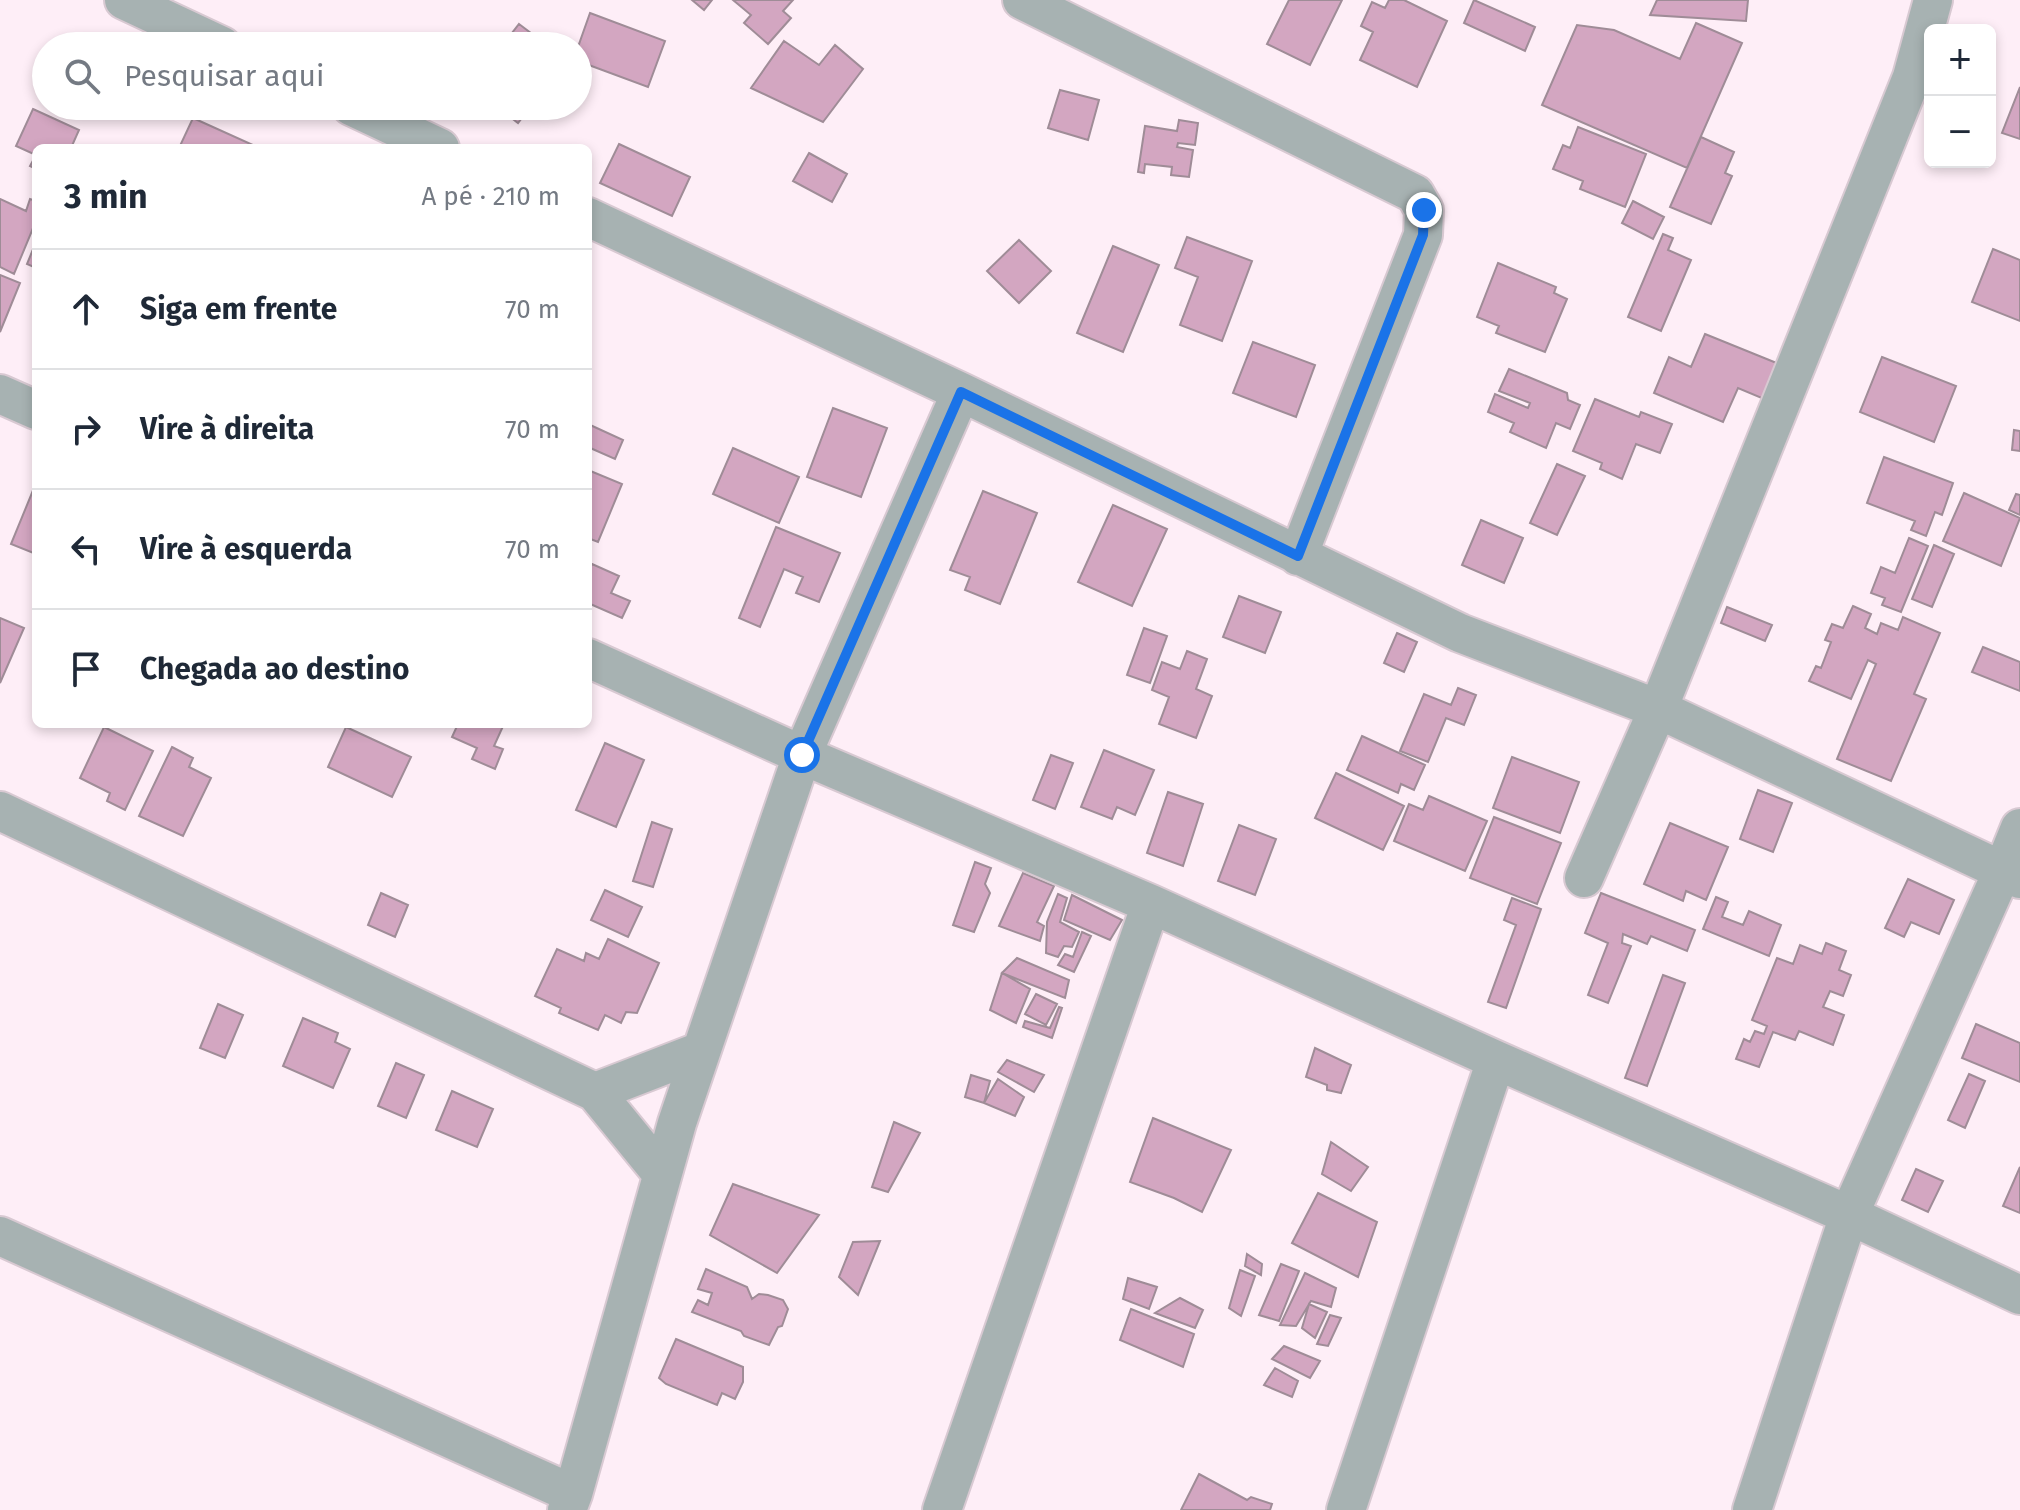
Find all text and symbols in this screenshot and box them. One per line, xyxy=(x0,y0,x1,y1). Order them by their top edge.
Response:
map controls xyxy=(1924,24,1996,168)
button: + xyxy=(1924,24,1996,96)
search box xyxy=(32,32,592,120)
icon: search xyxy=(60,54,104,98)
text: Pesquisar aqui xyxy=(124,58,325,94)
button: − xyxy=(1924,96,1996,168)
text: 3 min xyxy=(64,176,148,217)
text: A pé · 210 m xyxy=(421,181,560,212)
route end xyxy=(1406,192,1442,228)
icon: ahead xyxy=(64,287,108,331)
text: Siga em frente xyxy=(140,291,337,327)
text: 70 m xyxy=(505,294,560,325)
icon: right xyxy=(64,407,108,451)
text: Vire à direita xyxy=(140,411,314,447)
text: 70 m xyxy=(505,414,560,445)
icon: left xyxy=(64,527,108,571)
text: Vire à esquerda xyxy=(140,531,352,567)
text: 70 m xyxy=(505,534,560,565)
icon: arrive xyxy=(64,647,108,691)
text: Chegada ao destino xyxy=(140,651,410,687)
route start xyxy=(784,737,820,773)

